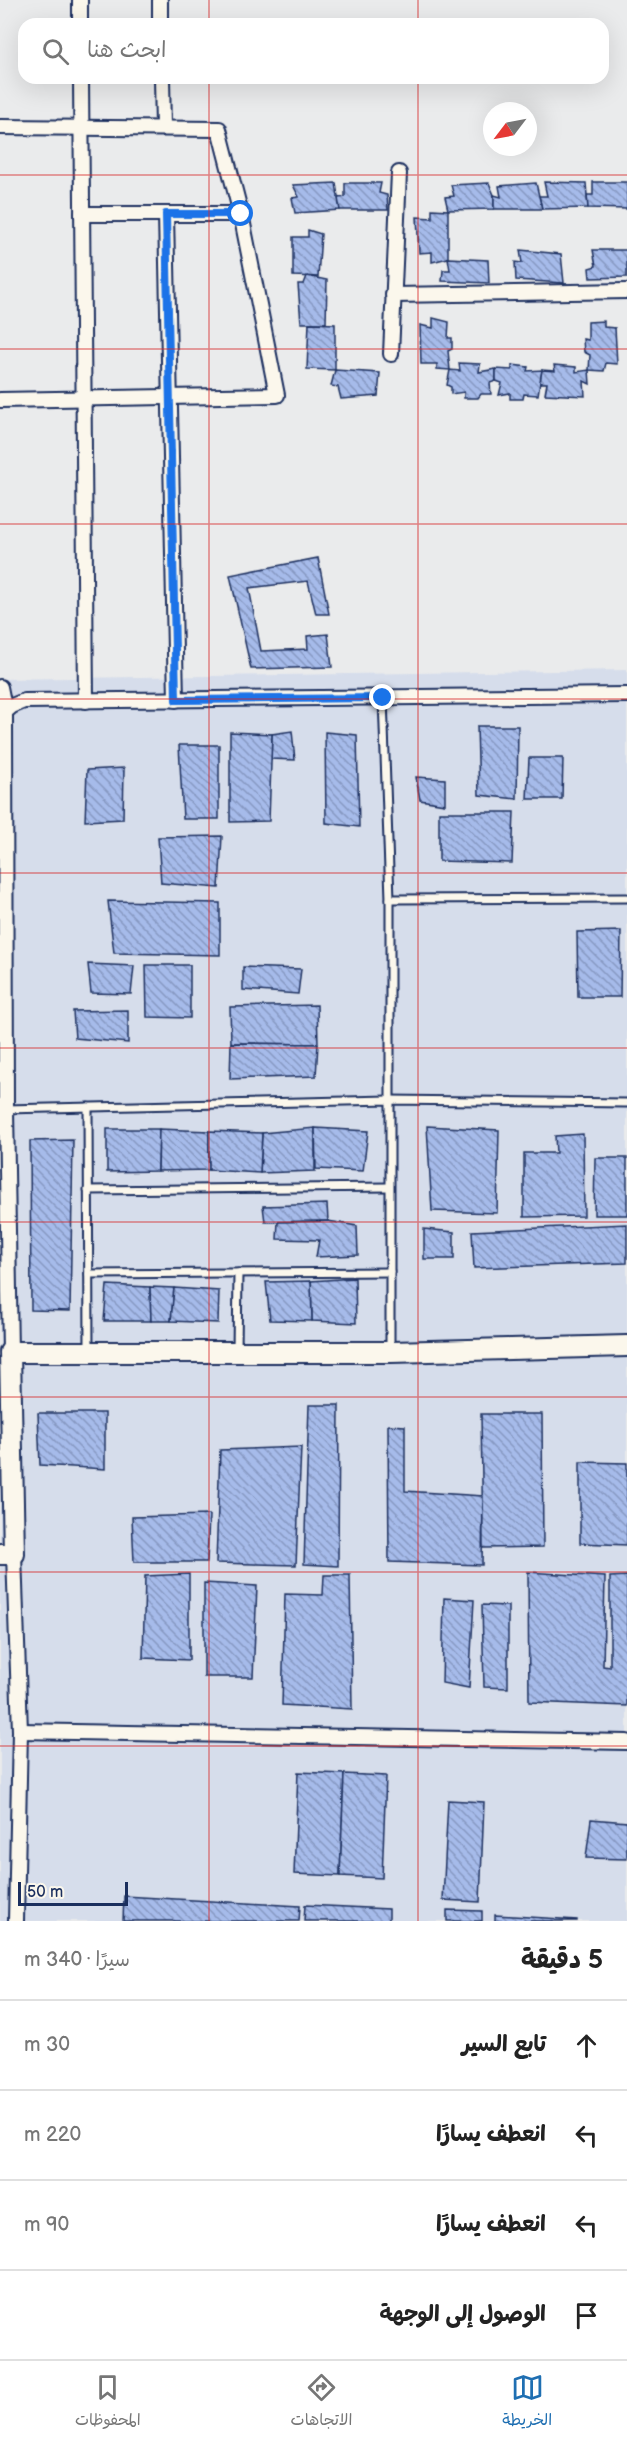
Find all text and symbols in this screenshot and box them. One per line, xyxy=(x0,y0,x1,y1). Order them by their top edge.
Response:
search box xyxy=(18,18,609,84)
icon: search xyxy=(39,35,72,68)
text: ابحث هنا xyxy=(87,37,167,64)
north arrow xyxy=(483,102,537,156)
route start xyxy=(227,200,253,226)
route end xyxy=(369,684,395,710)
scale bar xyxy=(18,1879,128,1906)
text: 50 m xyxy=(27,1883,63,1902)
text: 5 دقيقة xyxy=(521,1945,603,1976)
text: سيرًا · 340 m xyxy=(24,1948,130,1972)
icon: ahead xyxy=(570,2029,603,2062)
text: تابع السير xyxy=(462,2031,546,2058)
text: 30 m xyxy=(24,2033,70,2057)
icon: left xyxy=(570,2119,603,2152)
text: انعطف يسارًا xyxy=(436,2121,546,2148)
text: 220 m xyxy=(24,2123,81,2147)
icon: left xyxy=(570,2209,603,2242)
text: انعطف يسارًا xyxy=(436,2211,546,2238)
text: 90 m xyxy=(24,2213,69,2237)
icon: arrive xyxy=(570,2299,603,2332)
text: الوصول إلى الوجهة xyxy=(379,2301,546,2328)
tab: المحفوظات xyxy=(75,2371,141,2434)
tab: الاتجاهات xyxy=(291,2371,352,2434)
tab: الخريطة xyxy=(502,2371,552,2434)

